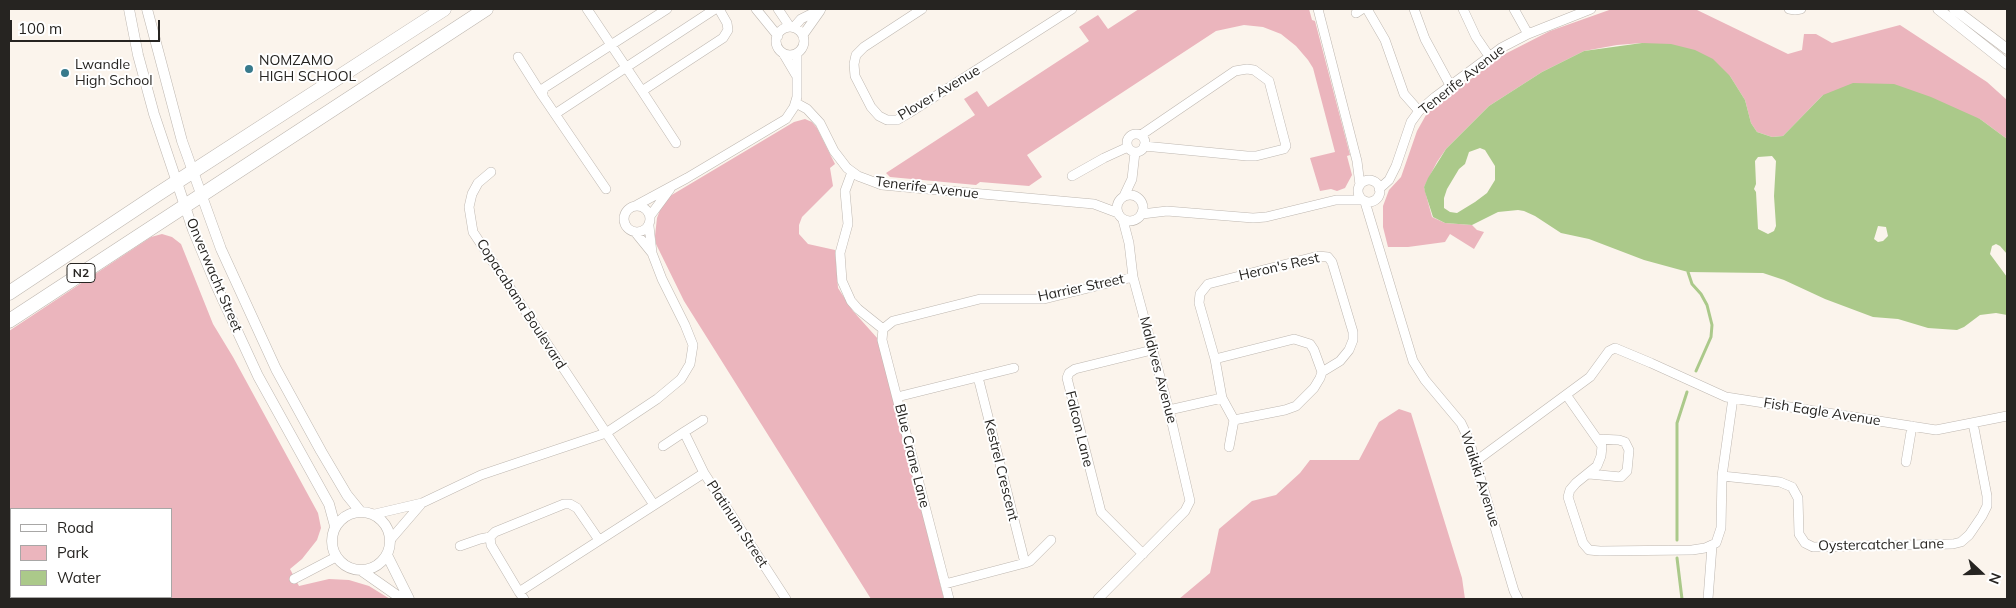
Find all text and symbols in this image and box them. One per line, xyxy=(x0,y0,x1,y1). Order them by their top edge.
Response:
scale bar xyxy=(12,10,162,42)
text: 100 m xyxy=(18,19,62,38)
street label: Tenerife Avenue xyxy=(1416,41,1508,119)
place label: NOMZAMO HIGH SCHOOL xyxy=(259,53,356,85)
place label: Lwandle High School xyxy=(75,57,153,90)
street label: Plover Avenue xyxy=(895,62,983,124)
marker: NOMZAMO HIGH SCHOOL xyxy=(243,63,255,75)
marker: Lwandle High School xyxy=(59,67,71,79)
street label: Tenerife Avenue xyxy=(874,173,980,203)
street label: Onverwacht Street xyxy=(182,215,246,335)
street label: Copacabana Boulevard xyxy=(473,236,569,372)
street label: Heron's Rest xyxy=(1237,250,1321,284)
road number: N2 xyxy=(67,264,95,282)
street label: Harrier Street xyxy=(1036,271,1126,305)
street label: Maldives Avenue xyxy=(1136,315,1180,425)
street label: Falcon Lane xyxy=(1061,389,1097,469)
street label: Fish Eagle Avenue xyxy=(1762,394,1882,430)
street label: Blue Crane Lane xyxy=(891,402,933,510)
street label: Kestrel Crescent xyxy=(980,417,1022,523)
street label: Waikiki Avenue xyxy=(1457,429,1503,529)
street label: Platinum Street xyxy=(703,477,771,571)
legend xyxy=(10,508,172,598)
text: Road xyxy=(57,518,94,537)
street label: Oystercatcher Lane xyxy=(1818,536,1944,554)
text: Park xyxy=(57,543,89,562)
north arrow xyxy=(1956,548,2006,598)
text: Water xyxy=(57,568,101,587)
text: N xyxy=(1985,570,2005,587)

